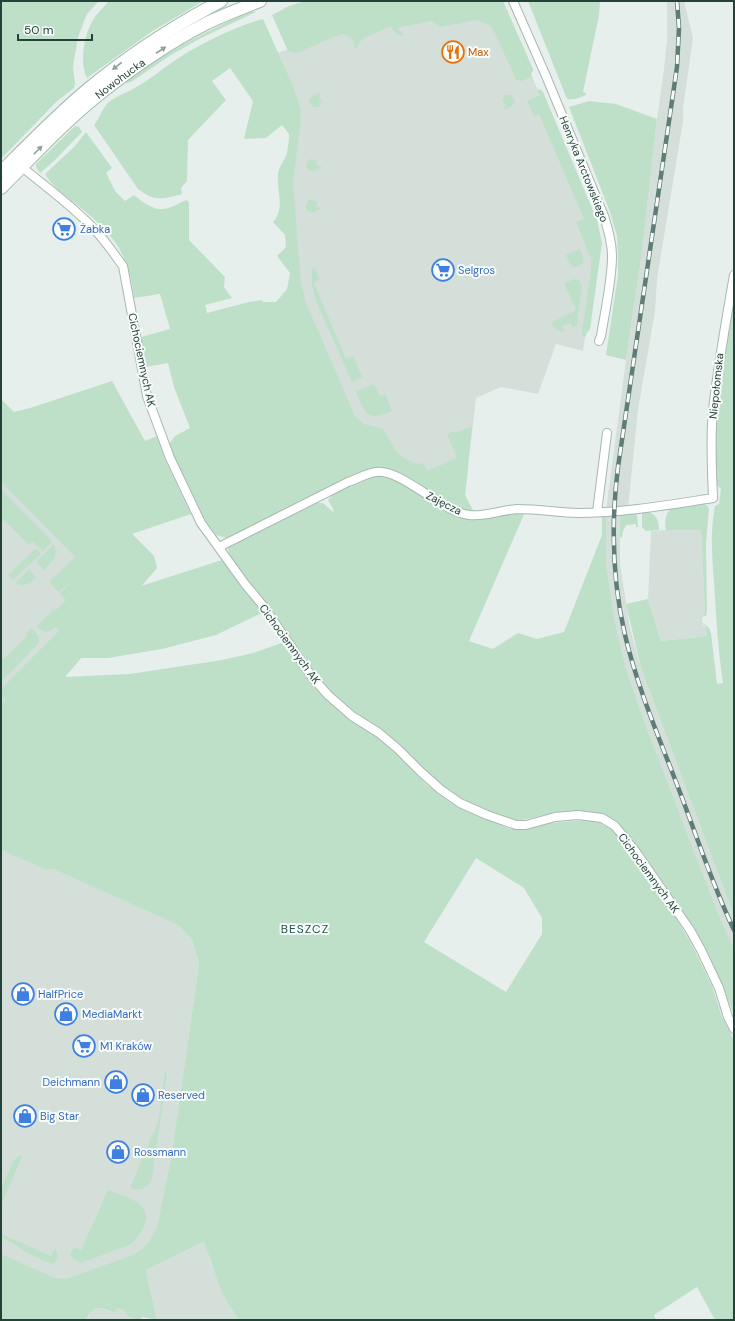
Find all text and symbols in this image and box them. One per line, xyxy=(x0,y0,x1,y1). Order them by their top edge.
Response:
scale bar xyxy=(18,16,92,42)
text: 50 m xyxy=(24,22,53,38)
restaurant icon: Max xyxy=(440,39,466,65)
place label: Max xyxy=(468,45,489,59)
one-way arrow xyxy=(155,47,166,54)
street label: Nowohucka xyxy=(92,55,148,102)
one-way arrow xyxy=(112,62,123,71)
street label: Henryka Arctowskiego xyxy=(556,114,612,224)
one-way arrow xyxy=(34,145,43,155)
supermarket icon: Żabka xyxy=(51,216,77,242)
place label: Żabka xyxy=(80,222,110,236)
supermarket icon: Selgros xyxy=(430,257,456,283)
place label: Selgros xyxy=(458,263,495,277)
street label: Cichociemnych AK xyxy=(125,312,159,409)
street label: Niepołomska xyxy=(706,352,726,420)
street label: Zajęcza xyxy=(424,488,464,518)
street label: Cichociemnych AK xyxy=(256,601,324,687)
street label: Cichociemnych AK xyxy=(615,830,683,916)
district label: BESZCZ xyxy=(281,921,329,937)
shop icon: HalfPrice xyxy=(10,981,36,1007)
place label: HalfPrice xyxy=(38,987,83,1001)
shop icon: MediaMarkt xyxy=(53,1001,79,1027)
place label: MediaMarkt xyxy=(82,1007,142,1021)
supermarket icon: M1 Kraków xyxy=(71,1033,97,1059)
place label: M1 Kraków xyxy=(100,1039,153,1053)
shop icon: Deichmann xyxy=(103,1069,129,1095)
place label: Deichmann xyxy=(43,1075,100,1089)
shop icon: Reserved xyxy=(130,1082,156,1108)
place label: Reserved xyxy=(158,1088,205,1102)
shop icon: Big Star xyxy=(12,1103,38,1129)
place label: Big Star xyxy=(40,1109,79,1123)
shop icon: Rossmann xyxy=(105,1139,131,1165)
place label: Rossmann xyxy=(134,1145,186,1159)

